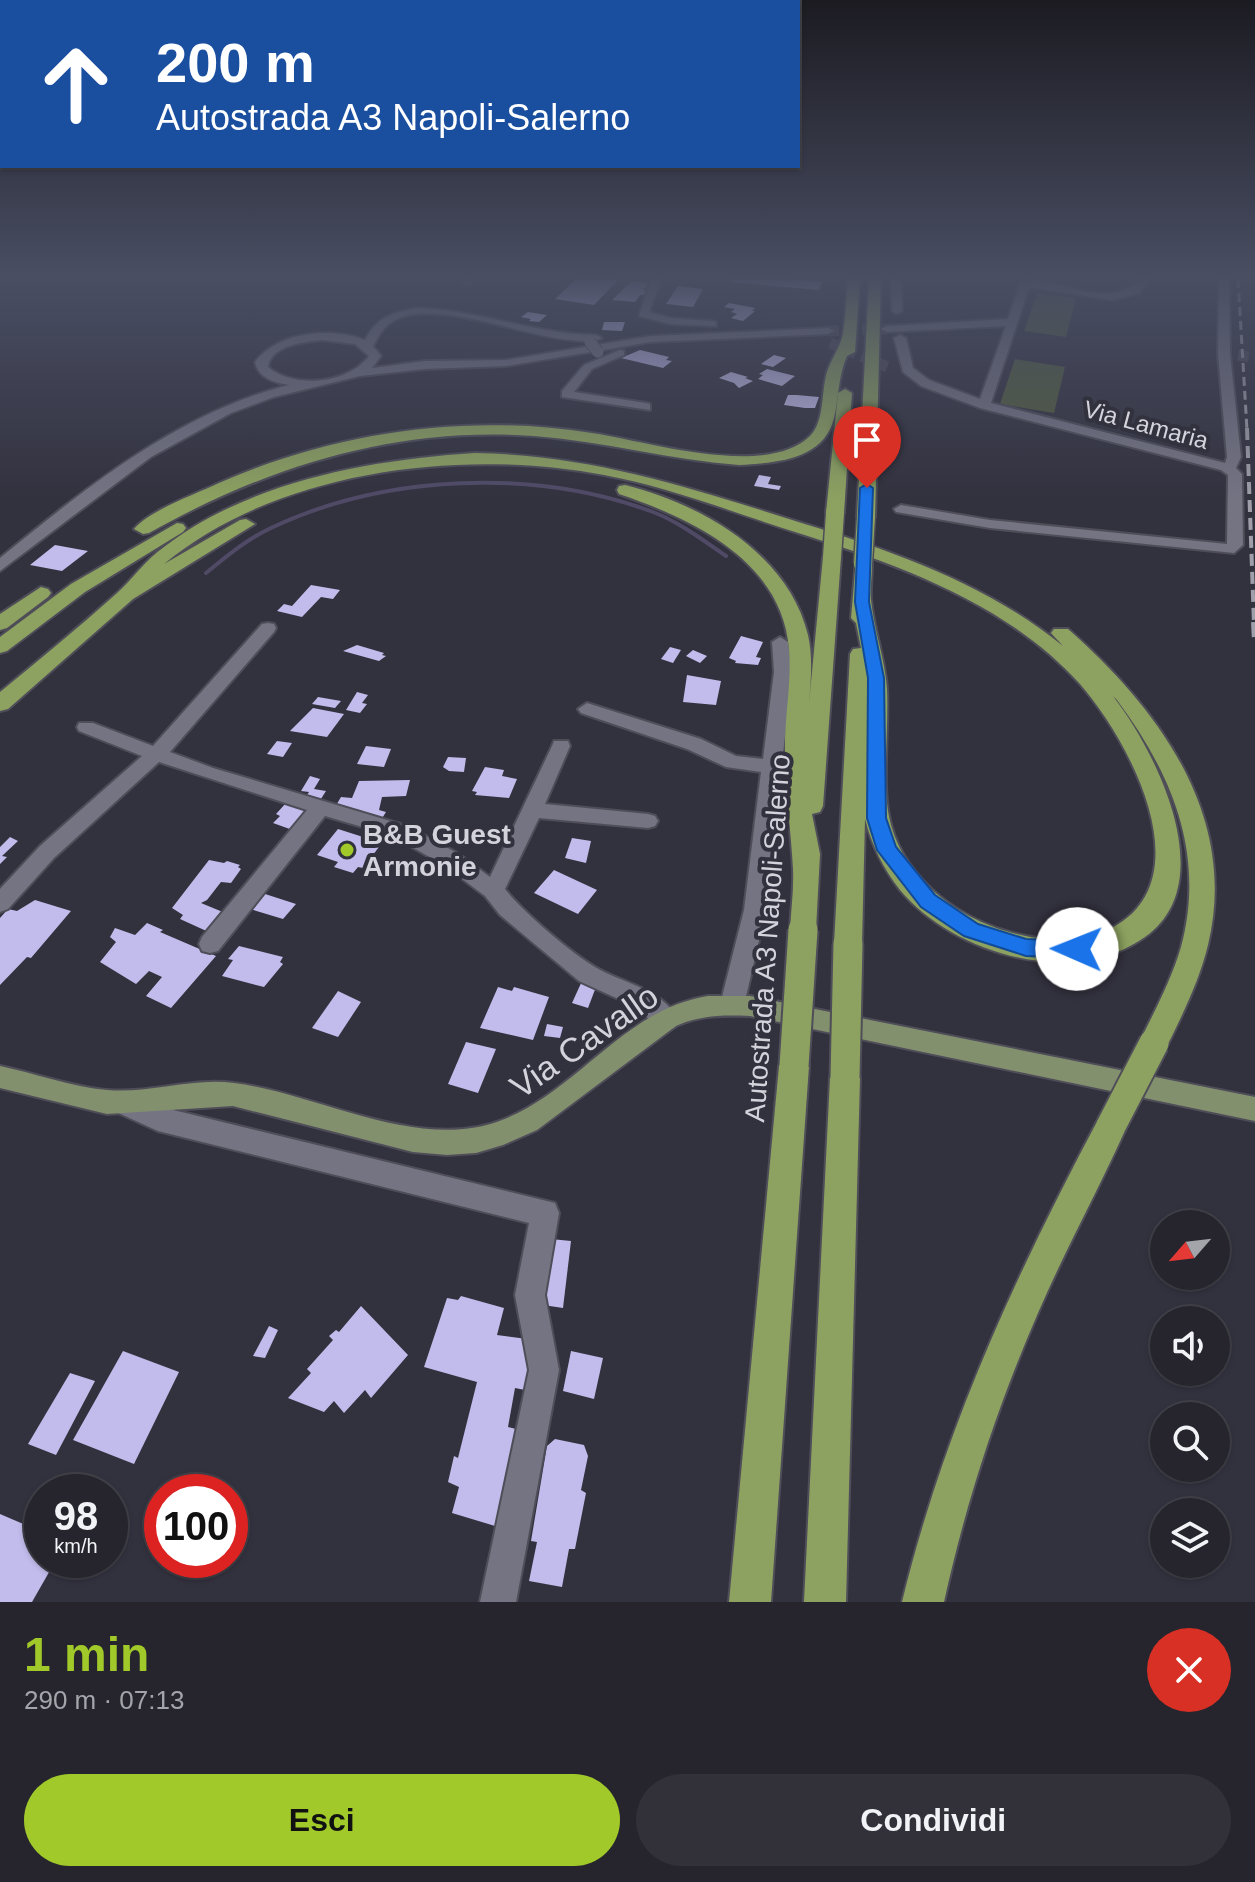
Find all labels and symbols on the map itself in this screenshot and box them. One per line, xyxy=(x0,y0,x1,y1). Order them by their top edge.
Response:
street label: Via Lamaria xyxy=(1081,395,1212,454)
pin xyxy=(833,406,901,488)
street label: Autostrada A3 Napoli-Salerno xyxy=(739,753,796,1123)
place label: B&B Guest Armonie xyxy=(363,819,511,882)
marker: B&B Guest Armonie xyxy=(338,841,356,859)
position arrow xyxy=(1035,907,1119,991)
street label: Via Cavallo xyxy=(503,976,665,1106)
north arrow xyxy=(1150,1210,1230,1290)
speed limit sign: 100 xyxy=(144,1474,248,1578)

